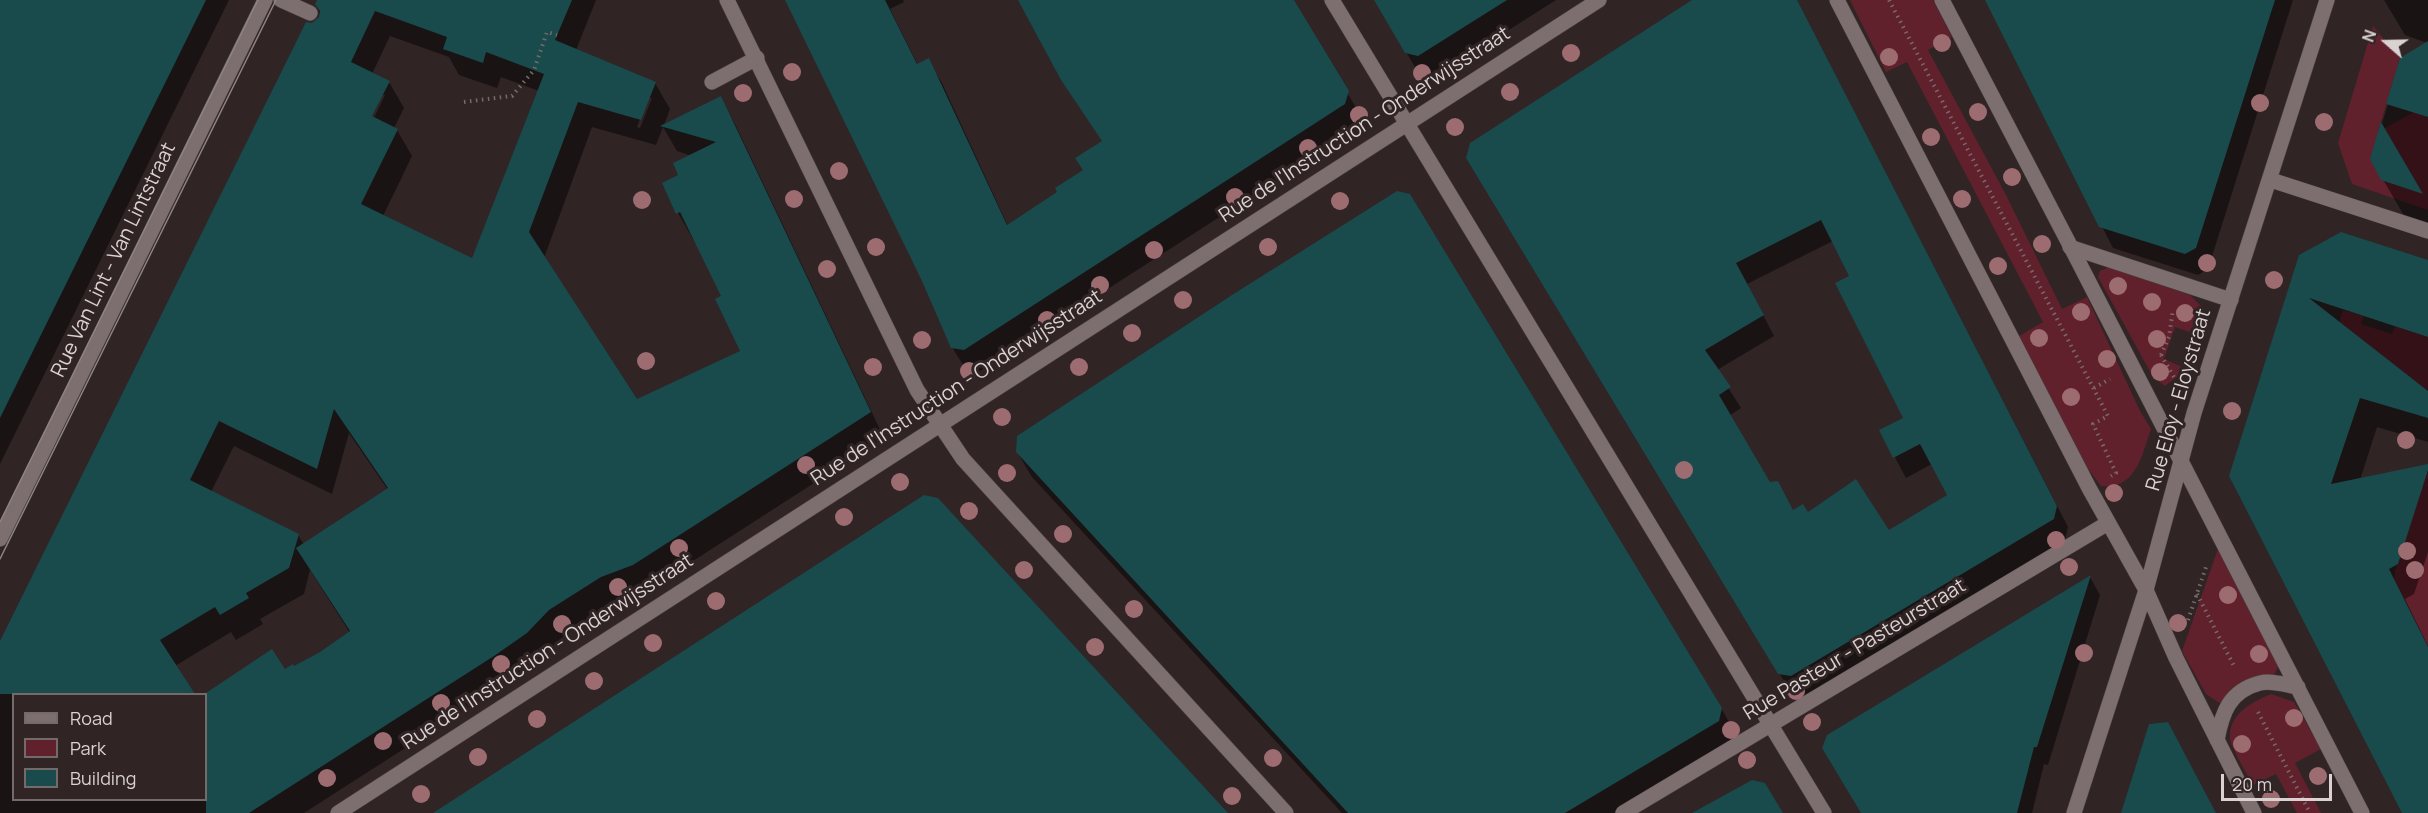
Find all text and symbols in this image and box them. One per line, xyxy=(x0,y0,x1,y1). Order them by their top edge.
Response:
north arrow xyxy=(2356,12,2416,72)
street label: Rue de l'Instruction - Onderwijsstraat xyxy=(1215,22,1515,228)
text: N xyxy=(2357,27,2381,45)
street label: Rue Van Lint - Van Lintstraat xyxy=(47,139,181,381)
street label: Rue de l'Instruction - Onderwijsstraat xyxy=(807,285,1107,491)
street label: Rue Eloy - Eloystraat xyxy=(2142,306,2216,494)
street label: Rue de l'Instruction - Onderwijsstraat xyxy=(398,549,698,755)
street label: Rue Pasteur - Pasteurstraat xyxy=(1740,574,1970,726)
legend xyxy=(12,693,207,801)
text: Road xyxy=(70,706,113,730)
text: Park xyxy=(70,736,106,760)
scale bar xyxy=(2224,762,2335,800)
text: Building xyxy=(70,766,136,790)
text: 20 m xyxy=(2232,772,2272,796)

